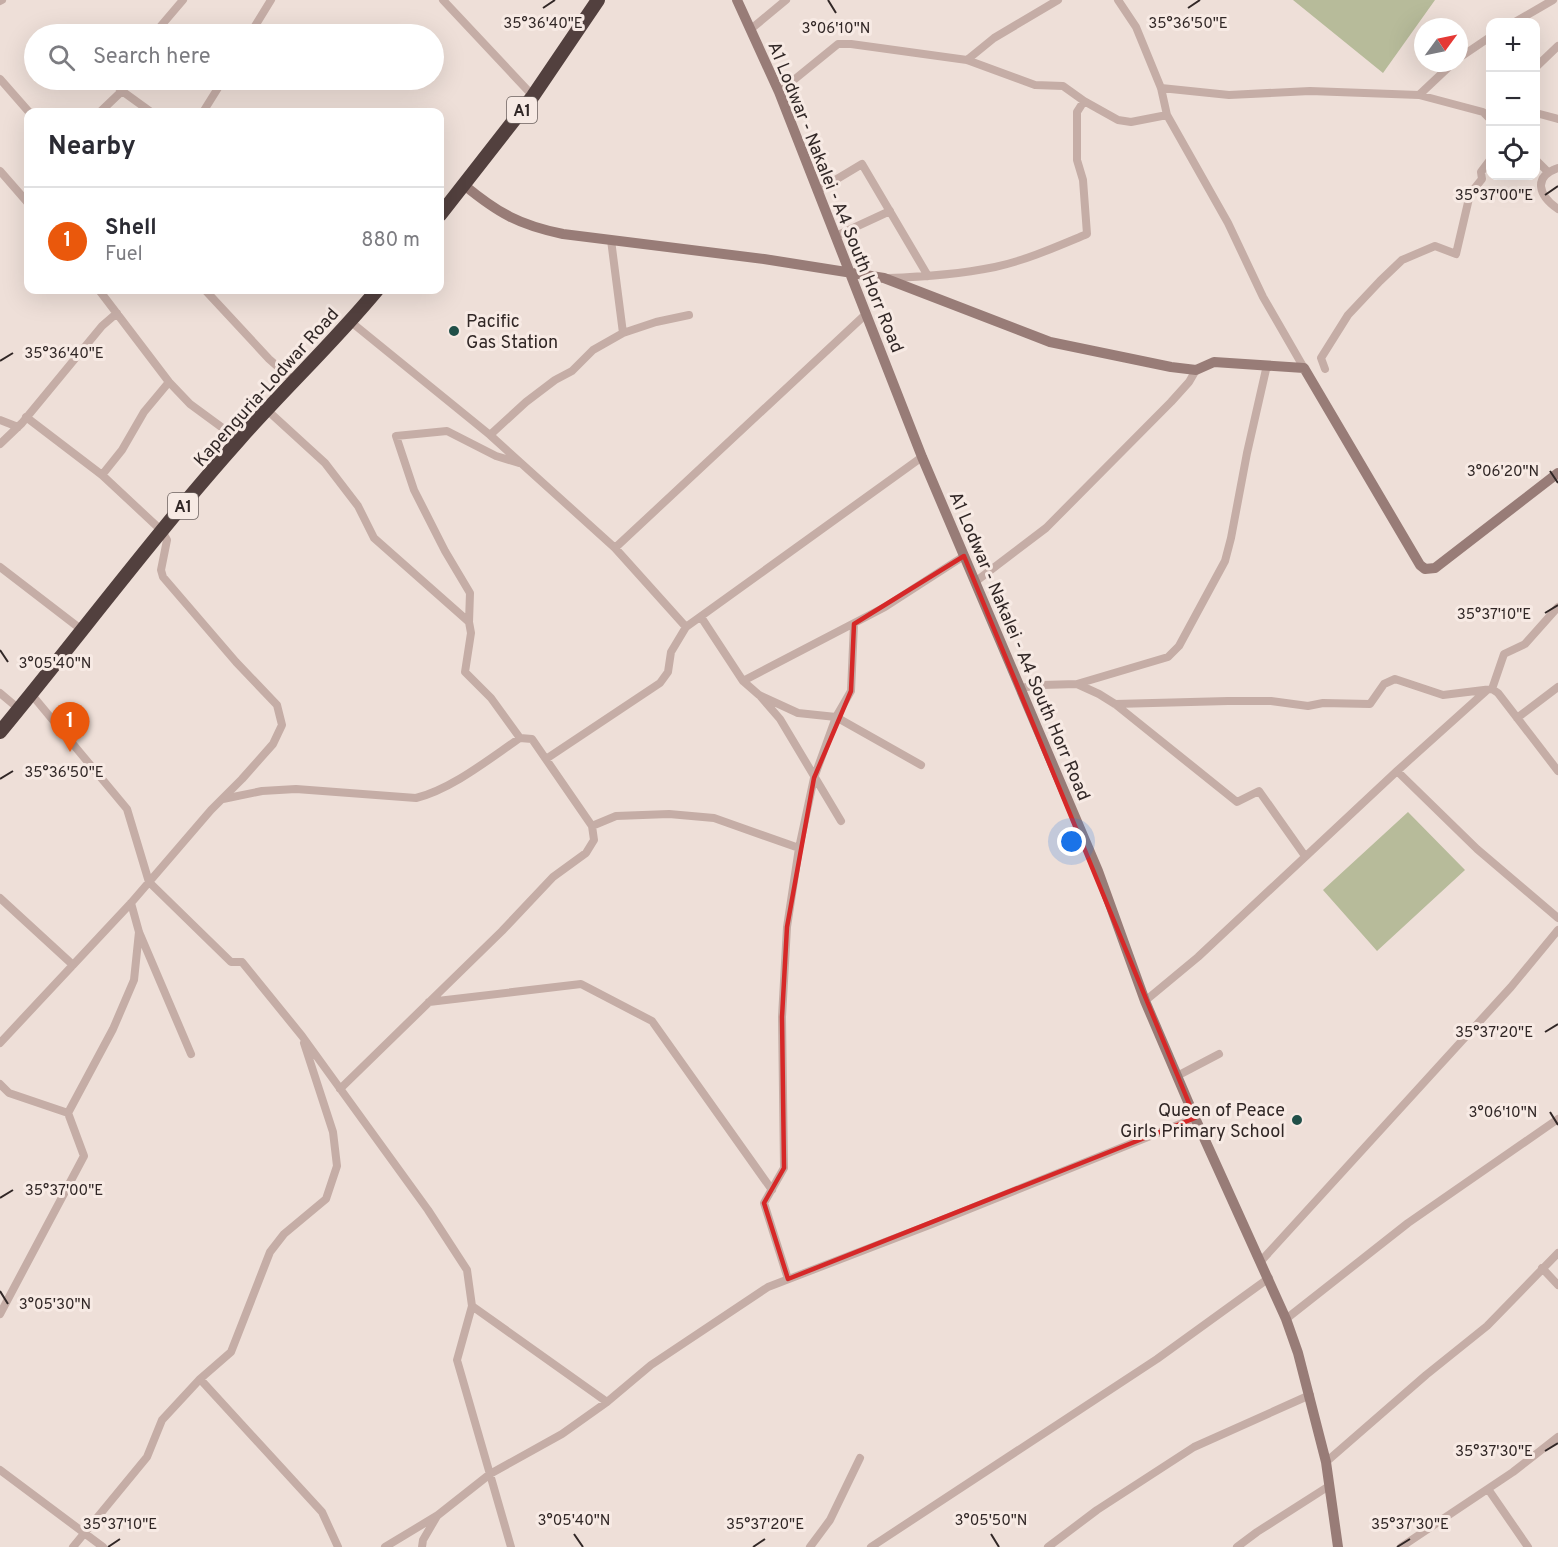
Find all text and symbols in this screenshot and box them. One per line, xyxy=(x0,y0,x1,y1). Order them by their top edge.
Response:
text: 35°36'40"E xyxy=(503,15,583,34)
text: 35°36'50"E xyxy=(1148,15,1228,34)
north arrow xyxy=(1414,18,1468,72)
map controls xyxy=(1486,18,1540,180)
button: + xyxy=(1486,18,1540,72)
text: 3°06'10"N xyxy=(802,20,870,39)
search box xyxy=(24,24,444,90)
street label: A1 Lodwar - Nakalei - A4 South Horr Road xyxy=(761,39,908,357)
icon: search xyxy=(45,41,78,74)
text: Search here xyxy=(93,44,211,71)
button: − xyxy=(1486,72,1540,126)
road number: A1 xyxy=(507,97,537,123)
button: locate xyxy=(1486,126,1540,180)
text: Nearby xyxy=(48,131,136,164)
text: 35°37'00"E xyxy=(1455,187,1533,206)
text: Shell xyxy=(105,215,157,242)
text: 1 xyxy=(64,228,72,254)
text: 880 m xyxy=(361,228,420,254)
text: Fuel xyxy=(105,242,143,268)
street label: Kapenguria-Lodwar Road xyxy=(190,304,345,472)
place label: Pacific Gas Station xyxy=(466,311,558,355)
marker: Pacific Gas Station xyxy=(447,324,461,338)
text: 35°36'40"E xyxy=(24,345,104,364)
text: 3°06'20"N xyxy=(1467,463,1539,482)
street label: A1 Lodwar - Nakalei - A4 South Horr Road xyxy=(943,488,1094,805)
road number: A1 xyxy=(168,493,198,519)
text: 35°37'10"E xyxy=(1457,606,1531,625)
text: 3°05'40"N xyxy=(19,655,91,674)
pin: 1 xyxy=(50,702,90,752)
text: 35°36'50"E xyxy=(24,764,104,783)
your location xyxy=(1057,827,1086,856)
text: 35°37'20"E xyxy=(1455,1024,1533,1043)
place label: Queen of Peace Girls Primary School xyxy=(1120,1100,1285,1144)
text: 3°06'10"N xyxy=(1469,1104,1537,1123)
marker: Queen of Peace Girls Primary School xyxy=(1290,1113,1304,1127)
text: 35°37'00"E xyxy=(25,1182,103,1201)
text: 3°05'30"N xyxy=(19,1296,91,1315)
text: 35°37'30"E xyxy=(1455,1443,1533,1462)
text: 3°05'40"N xyxy=(538,1512,610,1531)
text: 3°05'50"N xyxy=(955,1512,1027,1531)
text: 35°37'10"E xyxy=(83,1516,157,1535)
text: 35°37'20"E xyxy=(726,1516,804,1535)
text: 35°37'30"E xyxy=(1371,1516,1449,1535)

